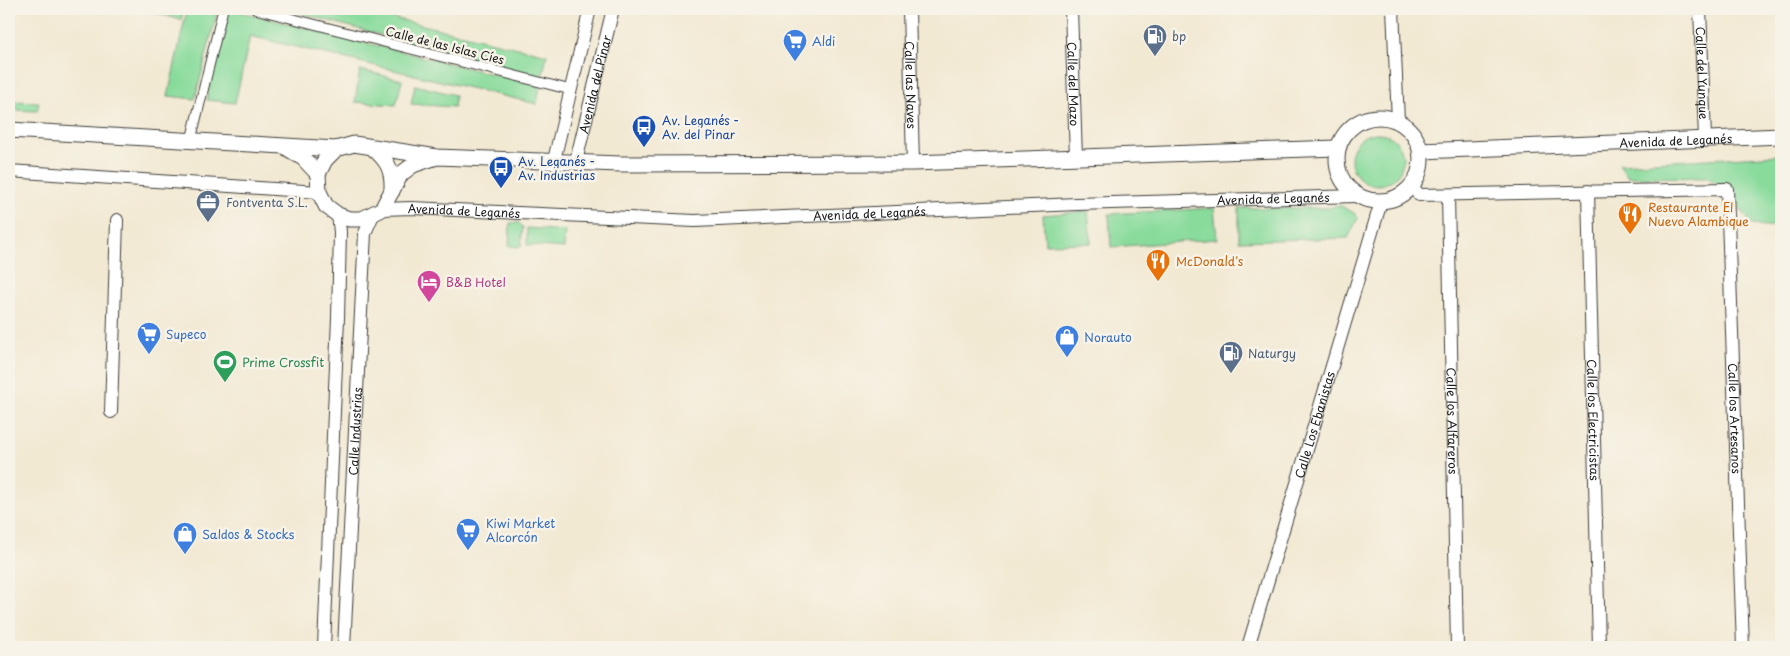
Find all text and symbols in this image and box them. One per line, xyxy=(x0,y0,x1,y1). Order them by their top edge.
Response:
street label: Calle de las Islas Cíes xyxy=(384,22,507,69)
fuel station icon: bp xyxy=(1142,23,1168,57)
street label: Calle del Yunque xyxy=(1692,26,1713,120)
place label: bp xyxy=(1172,27,1186,45)
supermarket icon: Aldi xyxy=(782,28,808,62)
place label: Aldi xyxy=(812,32,835,50)
street label: Avenida del Pinar xyxy=(574,33,615,135)
street label: Calle las Naves xyxy=(901,41,921,129)
street label: Calle del Mazo xyxy=(1063,42,1084,127)
place label: Av. Leganés - Av. del Pinar xyxy=(662,111,739,143)
bus stop icon: Av. Leganés - Av. del Pinar xyxy=(631,114,657,148)
street label: Avenida de Leganés xyxy=(1619,129,1733,152)
place label: Av. Leganés - Av. Industrias xyxy=(518,152,596,184)
bus stop icon: Av. Leganés - Av. Industrias xyxy=(488,155,514,189)
street label: Avenida de Leganés xyxy=(1217,188,1330,209)
office icon: Fontventa S.L. xyxy=(195,189,221,223)
place label: Fontventa S.L. xyxy=(226,193,308,211)
place label: Restaurante El Nuevo Alambique xyxy=(1648,198,1749,230)
street label: Avenida de Leganés xyxy=(407,199,521,222)
restaurant icon: Restaurante El Nuevo Alambique xyxy=(1617,201,1643,235)
street label: Avenida de Leganés xyxy=(813,202,927,225)
restaurant icon: McDonald's xyxy=(1145,248,1171,282)
place label: McDonald's xyxy=(1176,252,1244,270)
hotel icon: B&B Hotel xyxy=(416,269,442,303)
place label: B&B Hotel xyxy=(446,273,506,291)
supermarket icon: Supeco xyxy=(136,321,162,355)
shop icon: Norauto xyxy=(1054,324,1080,358)
place label: Supeco xyxy=(166,325,207,343)
place label: Norauto xyxy=(1084,328,1132,346)
fuel station icon: Naturgy xyxy=(1218,340,1244,374)
place label: Naturgy xyxy=(1248,344,1296,362)
sports icon: Prime Crossfit xyxy=(212,349,238,383)
place label: Prime Crossfit xyxy=(242,353,324,371)
street label: Calle los Electricistas xyxy=(1583,359,1604,481)
street label: Calle los Artesanos xyxy=(1724,363,1746,475)
street label: Calle los Alfareros xyxy=(1442,367,1463,475)
street label: Calle Los Ebanistas xyxy=(1290,369,1339,480)
street label: Calle Industrias xyxy=(344,386,366,476)
place label: Kiwi Market Alcorcón xyxy=(486,514,555,546)
supermarket icon: Kiwi Market Alcorcón xyxy=(455,517,481,551)
shop icon: Saldos & Stocks xyxy=(172,521,198,555)
place label: Saldos & Stocks xyxy=(202,525,295,543)

